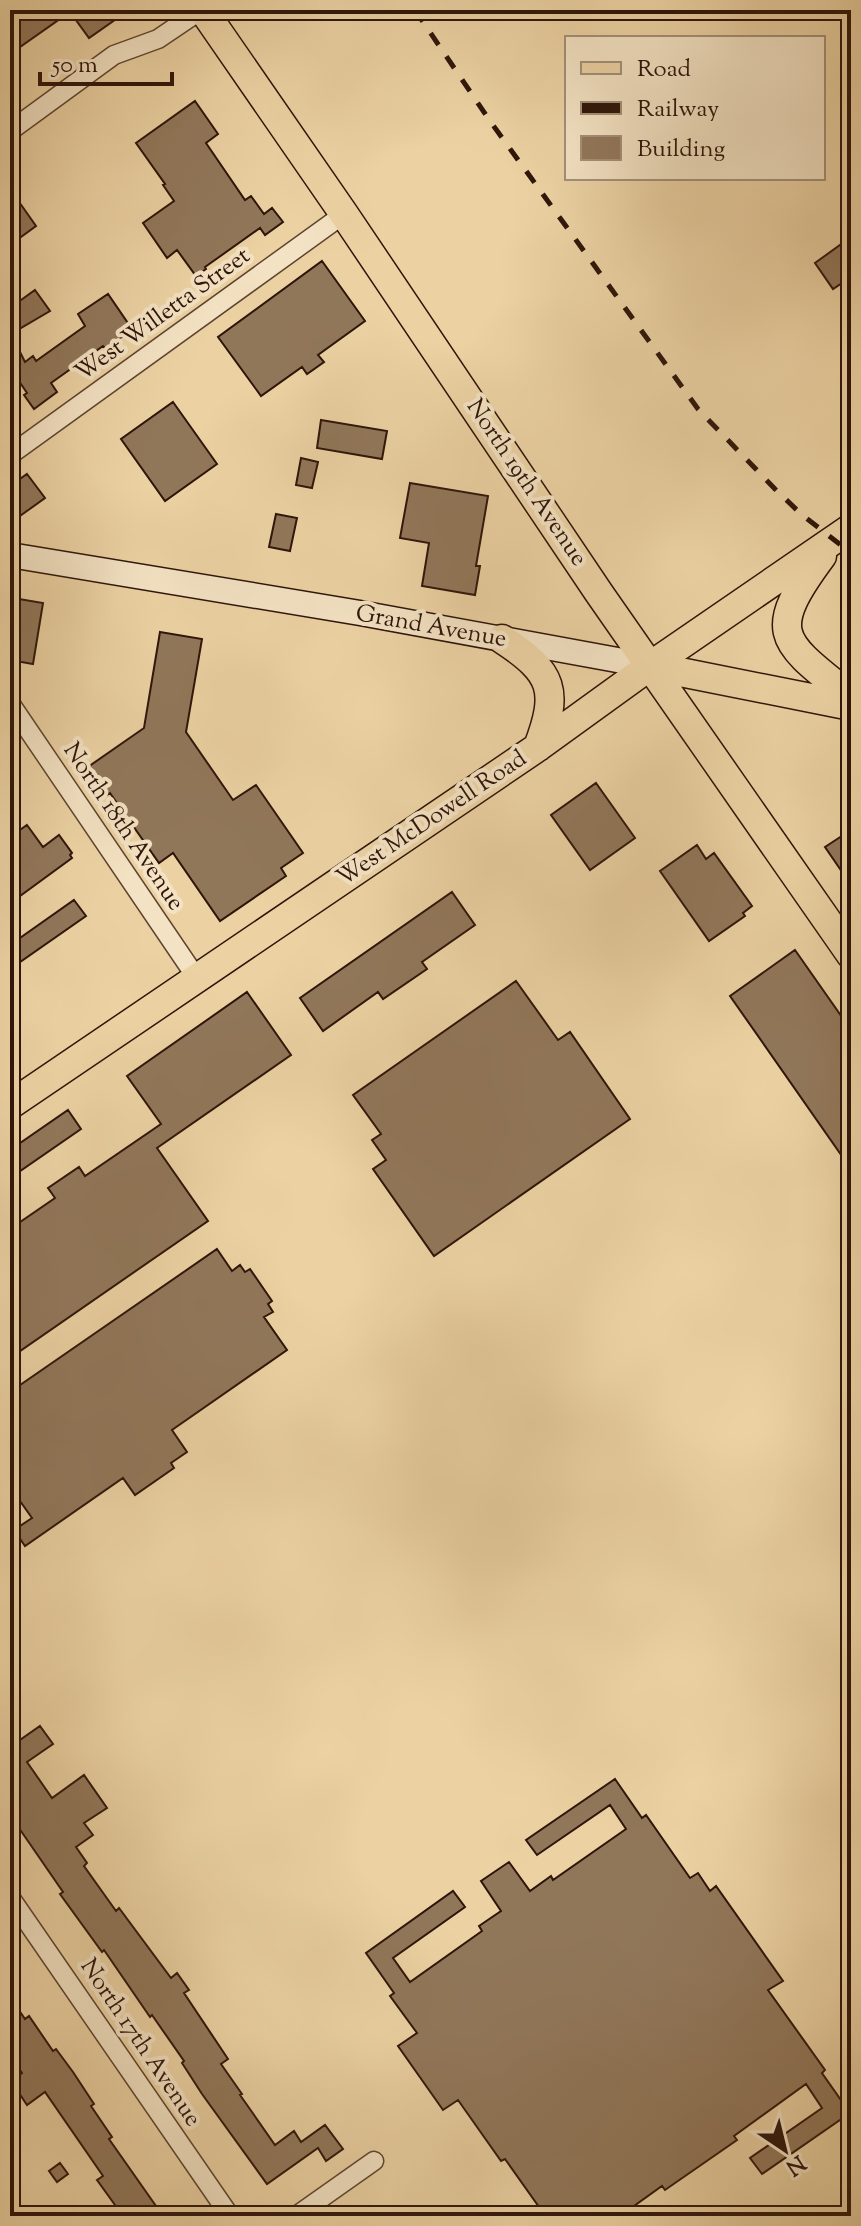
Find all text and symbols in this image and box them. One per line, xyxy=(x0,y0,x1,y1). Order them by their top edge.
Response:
scale bar xyxy=(40,36,172,86)
legend xyxy=(565,36,825,180)
text: 50 m xyxy=(50,49,98,83)
text: Road xyxy=(637,53,691,87)
text: Railway xyxy=(637,93,719,127)
text: Building xyxy=(637,133,726,167)
street label: West Willetta Street xyxy=(68,240,258,390)
street label: North 19th Avenue xyxy=(457,392,595,574)
street label: Grand Avenue xyxy=(353,597,509,657)
street label: North 18th Avenue xyxy=(54,736,192,918)
street label: West McDowell Road xyxy=(330,742,534,895)
street label: North 17th Avenue xyxy=(71,1952,209,2134)
north arrow xyxy=(745,2110,825,2190)
text: N xyxy=(778,2146,811,2182)

